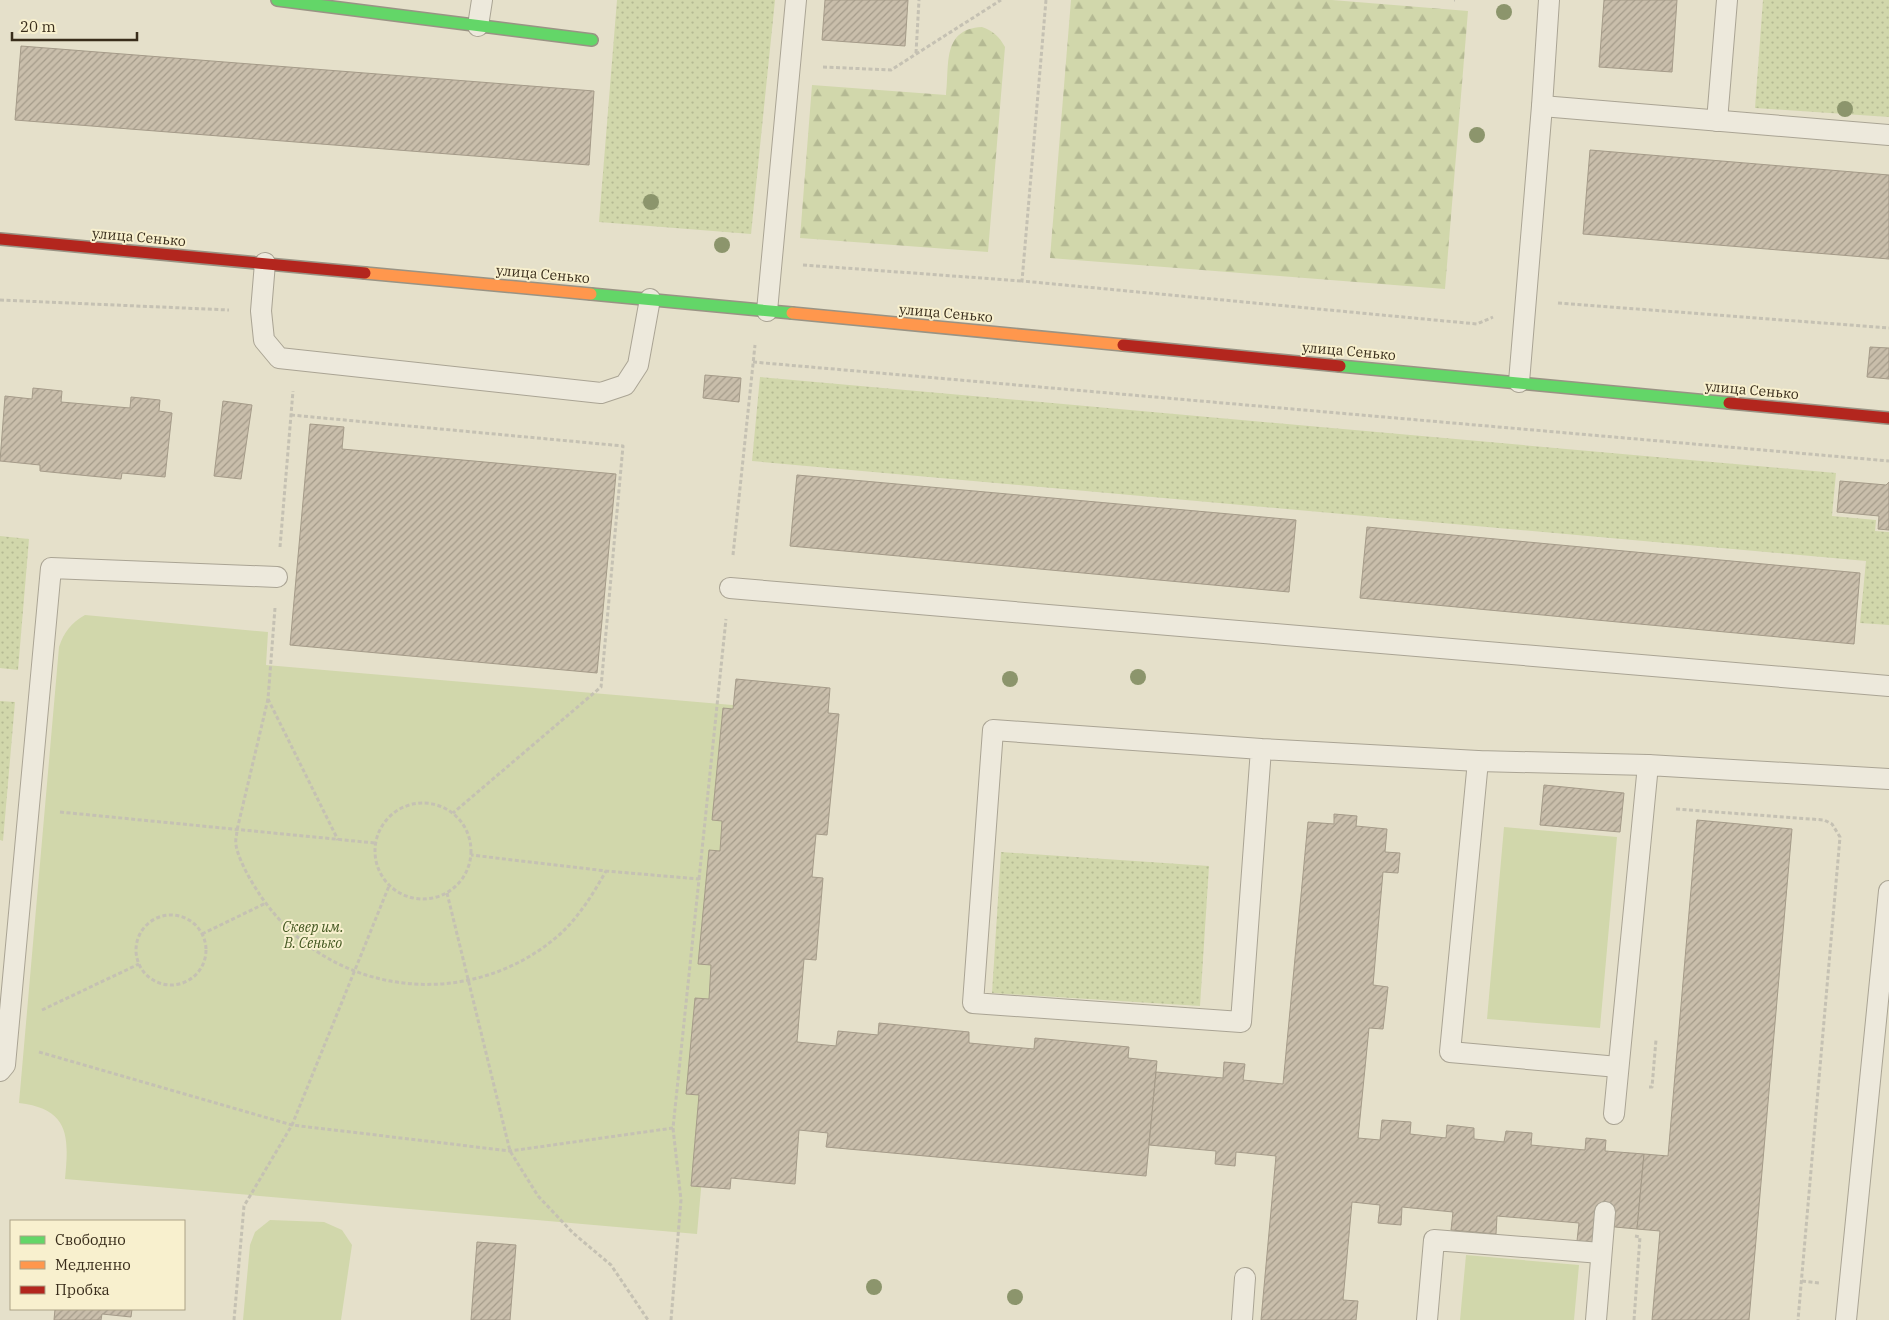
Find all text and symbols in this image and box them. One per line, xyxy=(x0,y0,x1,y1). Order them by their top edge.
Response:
scale bar xyxy=(12,10,138,42)
text: 20 m xyxy=(20,17,56,36)
street label: улица Сенько xyxy=(91,224,187,250)
street label: улица Сенько xyxy=(495,261,591,287)
street label: улица Сенько xyxy=(898,300,994,326)
street label: улица Сенько xyxy=(1301,338,1397,364)
street label: улица Сенько xyxy=(1704,377,1800,403)
park label: Сквер им. В. Сенько xyxy=(282,918,344,952)
legend xyxy=(10,1220,185,1310)
text: Свободно xyxy=(55,1230,126,1249)
text: Медленно xyxy=(55,1255,131,1274)
text: Пробка xyxy=(55,1280,110,1299)

